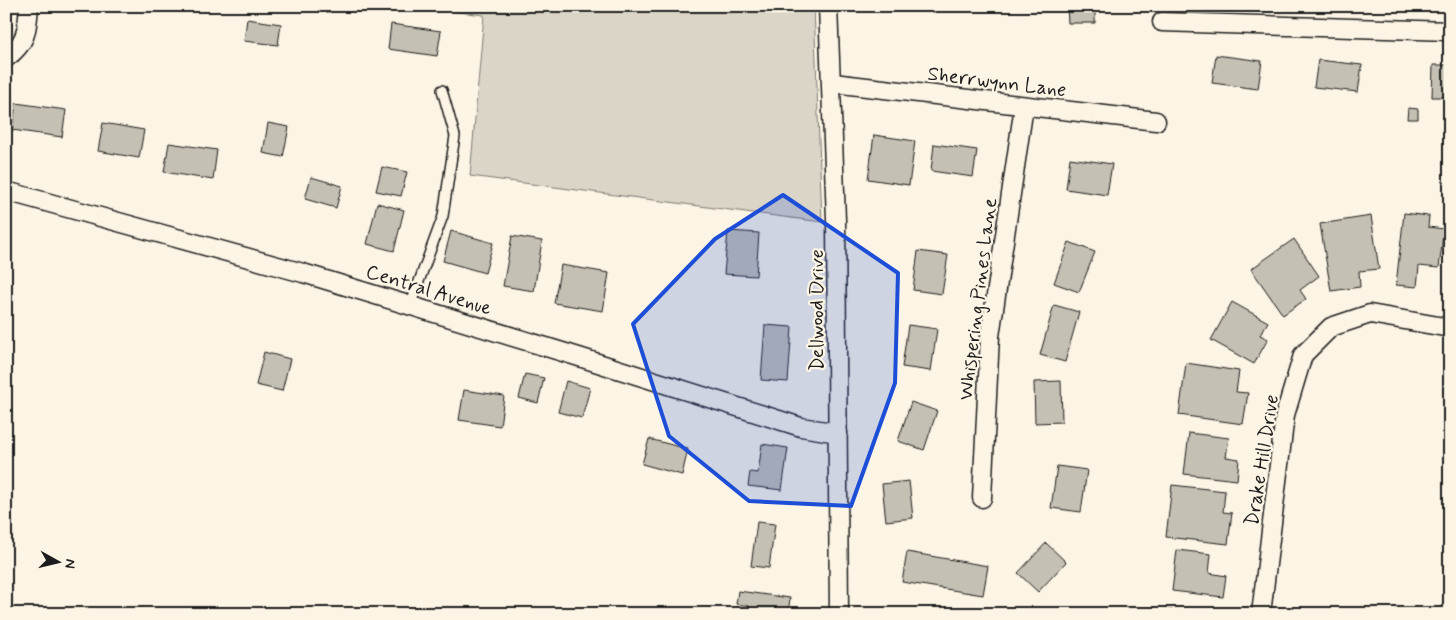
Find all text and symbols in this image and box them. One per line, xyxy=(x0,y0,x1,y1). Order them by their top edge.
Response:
street label: Sherrwynn Lane xyxy=(926,61,1068,104)
street label: Whispering Pines Lane xyxy=(953,196,1004,402)
street label: Dellwood Drive xyxy=(804,249,831,371)
street label: Central Avenue xyxy=(362,258,495,322)
street label: Drake Hill Drive xyxy=(1239,393,1286,528)
north arrow xyxy=(32,538,82,588)
text: N xyxy=(60,558,79,570)

